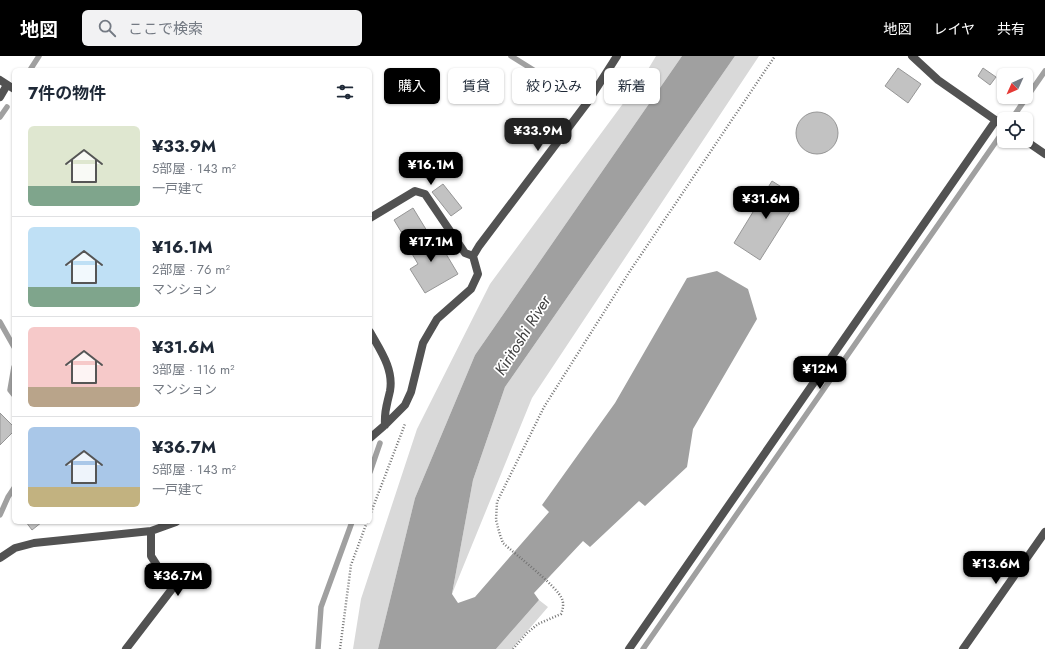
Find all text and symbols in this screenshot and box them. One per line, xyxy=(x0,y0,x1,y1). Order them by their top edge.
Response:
search box xyxy=(82,10,362,46)
text: 地図 xyxy=(20,16,58,43)
icon: search xyxy=(96,17,118,39)
text: ここで検索 xyxy=(128,18,203,40)
text: 地図 xyxy=(883,19,911,39)
text: レイヤ xyxy=(933,19,975,39)
text: 共有 xyxy=(997,19,1025,39)
chip: 購入 xyxy=(384,68,440,104)
chip: 賃貸 xyxy=(448,68,504,104)
chip: 絞り込み xyxy=(512,68,596,104)
chip: 新着 xyxy=(604,68,660,104)
north arrow xyxy=(997,68,1033,104)
map controls xyxy=(997,68,1033,148)
text: 7件の物件 xyxy=(28,81,106,105)
icon: filters xyxy=(334,81,356,103)
button: locate xyxy=(997,112,1033,148)
pin: ¥33.9M xyxy=(505,118,571,152)
text: ¥33.9M xyxy=(513,121,563,140)
text: ¥33.9M xyxy=(152,134,216,158)
icon: home xyxy=(60,142,108,190)
pin: ¥16.1M xyxy=(398,152,464,186)
text: ¥16.1M xyxy=(408,155,454,174)
text: 5部屋 · 143 m² xyxy=(152,159,236,178)
text: 一戸建て xyxy=(152,179,204,198)
pin: ¥31.6M xyxy=(733,186,799,220)
text: ¥31.6M xyxy=(742,189,790,208)
pin: ¥17.1M xyxy=(398,229,464,263)
text: ¥17.1M xyxy=(409,232,453,251)
text: ¥16.1M xyxy=(152,235,213,259)
icon: home xyxy=(60,243,108,291)
text: 2部屋 · 76 m² xyxy=(152,260,230,279)
text: マンション xyxy=(152,280,217,299)
water label: Kiritoshi River xyxy=(489,289,557,380)
text: ¥31.6M xyxy=(152,335,215,359)
icon: home xyxy=(60,343,108,391)
pin: ¥12M xyxy=(796,356,844,390)
text: ¥12M xyxy=(802,359,838,378)
text: 3部屋 · 116 m² xyxy=(152,360,235,379)
text: マンション xyxy=(152,380,217,399)
text: ¥36.7M xyxy=(152,435,216,459)
icon: home xyxy=(60,443,108,491)
text: 5部屋 · 143 m² xyxy=(152,460,236,479)
text: 一戸建て xyxy=(152,480,204,499)
pin: ¥13.6M xyxy=(963,551,1029,585)
text: ¥13.6M xyxy=(972,554,1020,573)
pin: ¥36.7M xyxy=(145,563,211,597)
text: ¥36.7M xyxy=(153,566,203,585)

